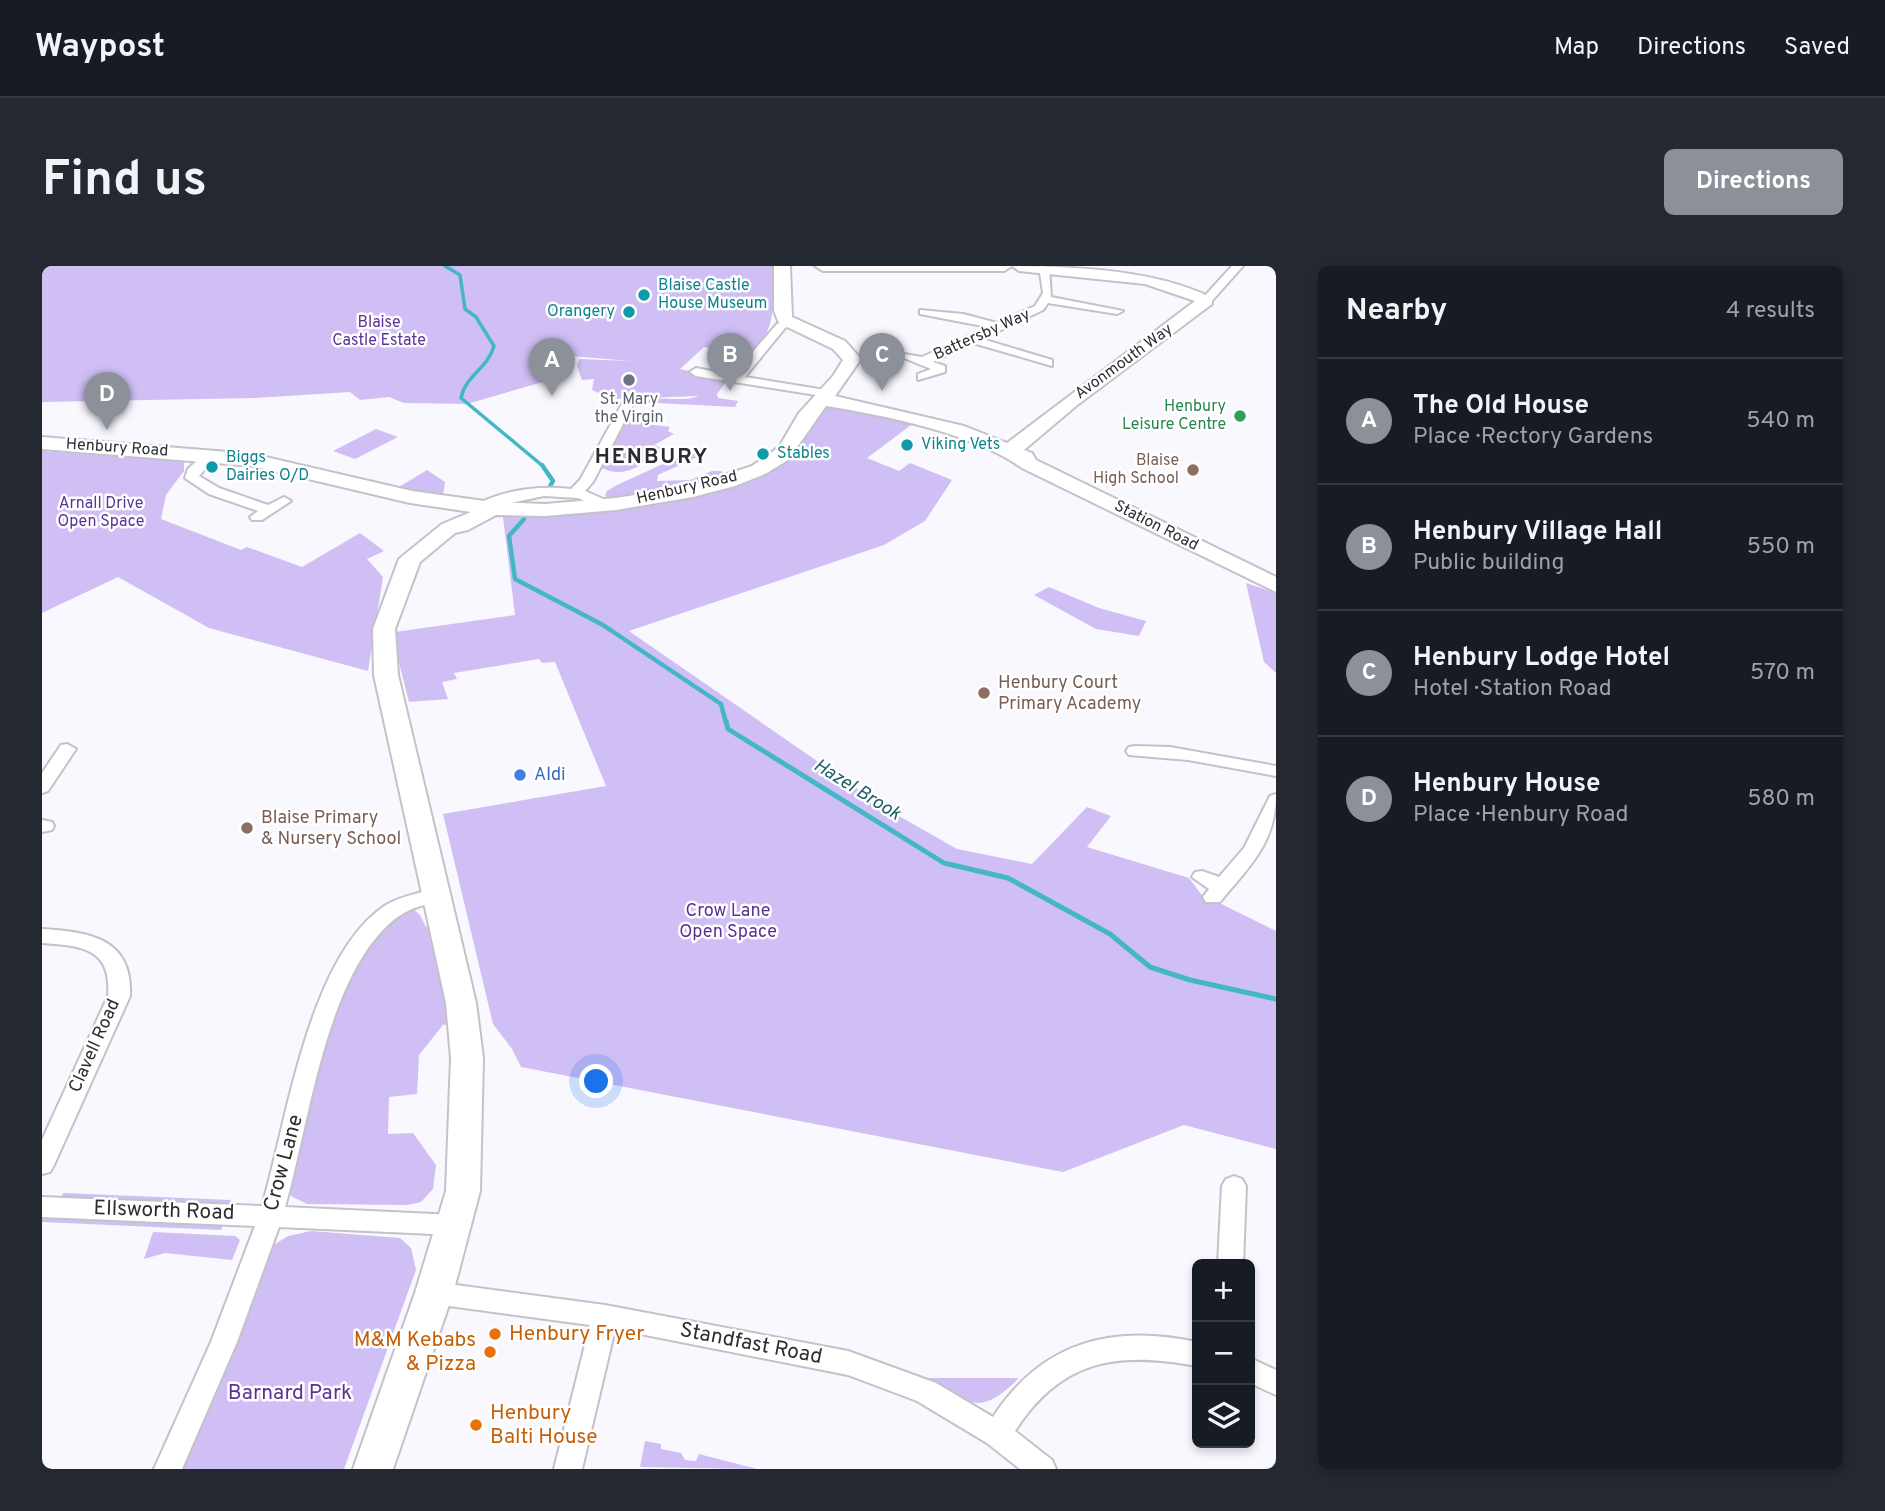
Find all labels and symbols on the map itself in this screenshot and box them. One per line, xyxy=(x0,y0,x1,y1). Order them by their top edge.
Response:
place label: Blaise Castle House Museum xyxy=(658,276,767,314)
marker: Blaise Castle House Museum xyxy=(636,287,652,303)
place label: Orangery xyxy=(547,302,615,322)
marker: Orangery xyxy=(621,304,637,320)
street label: Battersby Way xyxy=(931,305,1033,365)
park label: Blaise Castle Estate xyxy=(332,313,426,351)
street label: Avonmouth Way xyxy=(1071,320,1177,404)
pin: B xyxy=(707,333,753,391)
pin: C xyxy=(859,333,905,391)
pin: A xyxy=(529,338,575,396)
pin: D xyxy=(84,372,130,430)
marker: St. Mary the Virgin xyxy=(621,372,637,388)
place label: St. Mary the Virgin xyxy=(594,390,664,428)
place label: Henbury Leisure Centre xyxy=(1122,397,1226,435)
marker: Henbury Leisure Centre xyxy=(1232,408,1248,424)
street label: Henbury Road xyxy=(65,434,169,462)
place label: Viking Vets xyxy=(921,435,1000,455)
marker: Viking Vets xyxy=(899,437,915,453)
district label: HENBURY xyxy=(595,444,709,471)
place label: Stables xyxy=(777,444,830,464)
marker: Stables xyxy=(755,446,771,462)
place label: Biggs Dairies O/D xyxy=(226,448,309,486)
place label: Blaise High School xyxy=(1093,451,1179,489)
marker: Biggs Dairies O/D xyxy=(204,459,220,475)
marker: Blaise High School xyxy=(1185,462,1201,478)
street label: Henbury Road xyxy=(635,467,739,509)
park label: Arnall Drive Open Space xyxy=(58,494,144,532)
street label: Station Road xyxy=(1111,496,1201,556)
place label: Henbury Court Primary Academy xyxy=(998,672,1141,716)
marker: Henbury Court Primary Academy xyxy=(976,685,992,701)
water label: Hazel Brook xyxy=(809,754,905,826)
place label: Aldi xyxy=(534,764,566,787)
marker: Aldi xyxy=(512,767,528,783)
place label: Blaise Primary & Nursery School xyxy=(261,807,401,851)
marker: Blaise Primary & Nursery School xyxy=(239,820,255,836)
park label: Crow Lane Open Space xyxy=(679,900,777,944)
street label: Clavell Road xyxy=(64,996,126,1096)
your location xyxy=(579,1064,613,1098)
street label: Crow Lane xyxy=(258,1112,310,1214)
street label: Ellsworth Road xyxy=(93,1195,235,1227)
street label: Standfast Road xyxy=(678,1317,824,1371)
place label: Henbury Fryer xyxy=(509,1321,645,1348)
marker: Henbury Fryer xyxy=(487,1326,503,1342)
place label: M&M Kebabs & Pizza xyxy=(354,1327,476,1378)
marker: M&M Kebabs & Pizza xyxy=(482,1344,498,1360)
park label: Barnard Park xyxy=(228,1380,352,1407)
place label: Henbury Balti House xyxy=(490,1400,598,1451)
marker: Henbury Balti House xyxy=(468,1417,484,1433)

